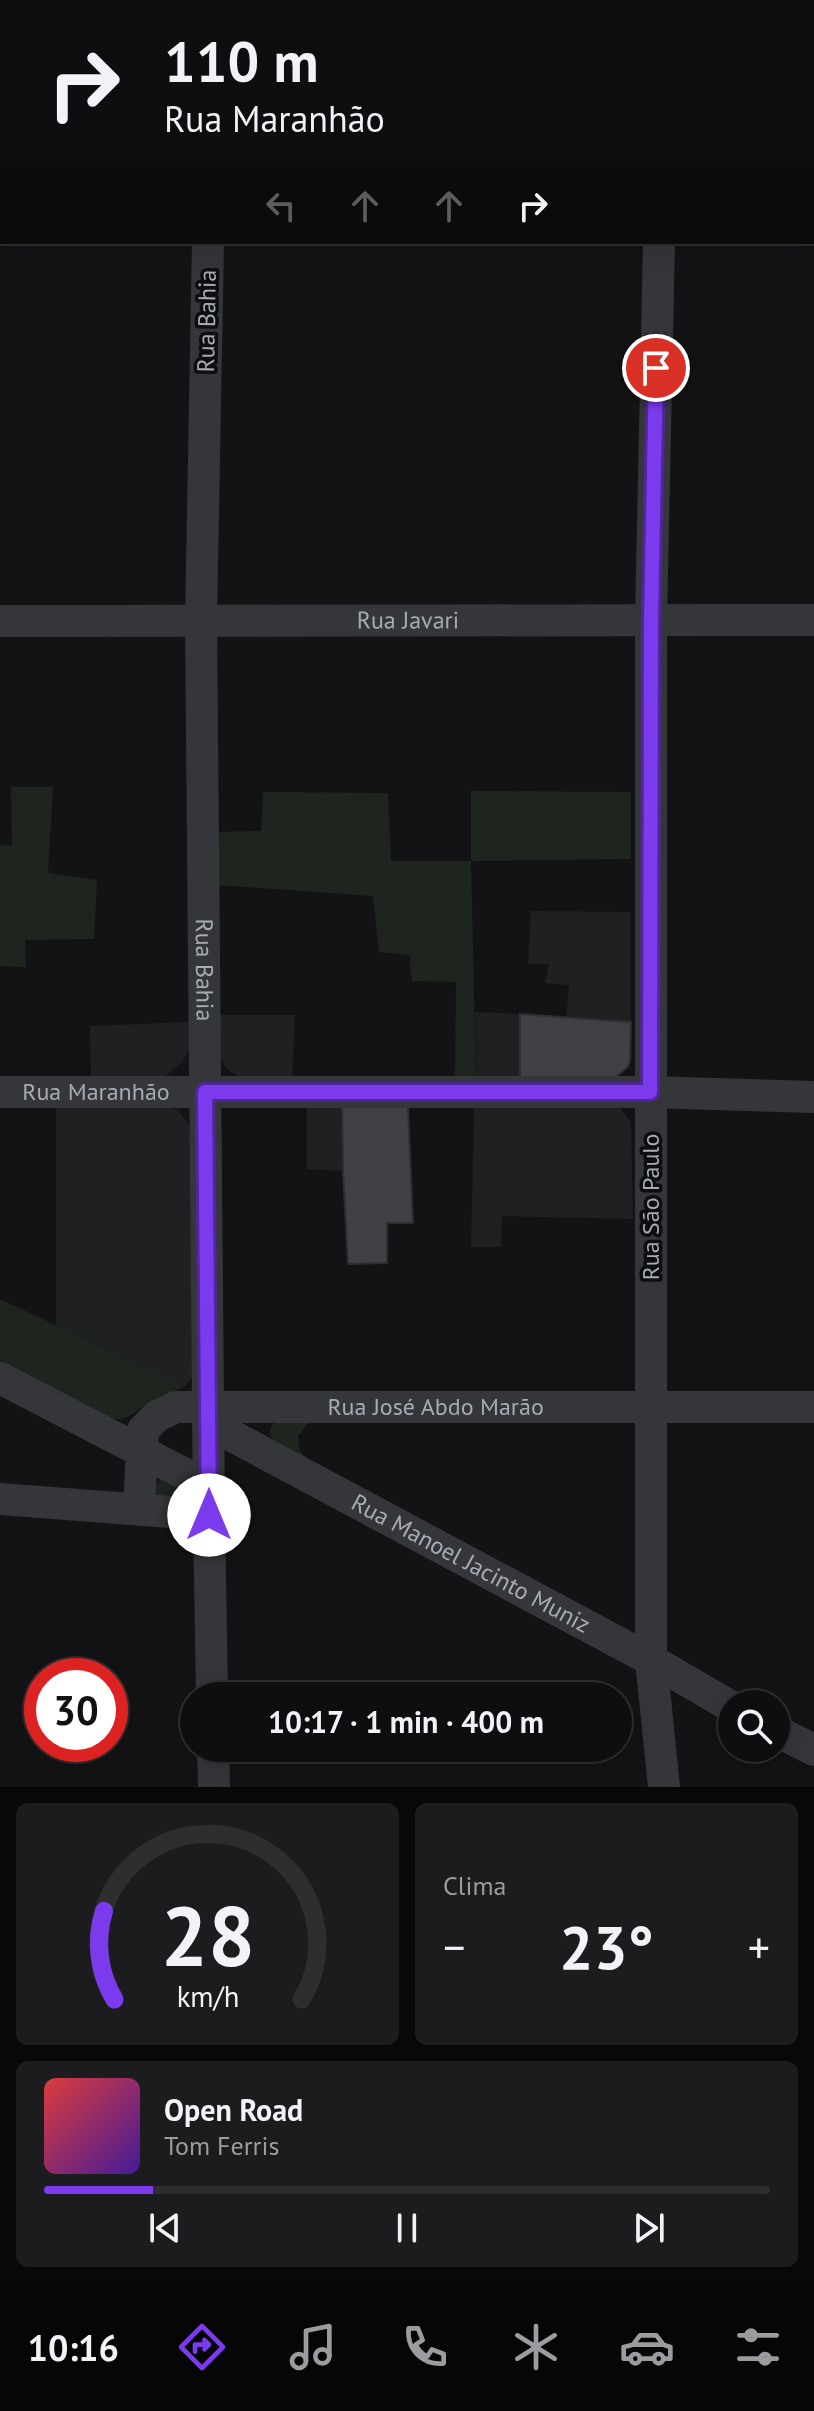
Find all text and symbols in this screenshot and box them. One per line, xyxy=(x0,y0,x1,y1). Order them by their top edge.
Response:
text: 110 m xyxy=(164,25,319,97)
icon: right xyxy=(32,32,136,136)
text: Rua Maranhão xyxy=(164,95,385,142)
icon: left xyxy=(259,184,303,228)
icon: ahead xyxy=(343,184,387,228)
icon: ahead xyxy=(427,184,471,228)
icon: right xyxy=(511,184,555,228)
street label: Rua Bahia xyxy=(190,269,223,373)
pin xyxy=(622,334,690,402)
icon: arrive xyxy=(634,346,678,390)
street label: Rua Javari xyxy=(357,604,459,636)
street label: Rua Bahia xyxy=(189,918,221,1021)
street label: Rua Maranhão xyxy=(22,1076,170,1107)
street label: Rua São Paulo xyxy=(635,1134,666,1280)
street label: Rua José Abdo Marão xyxy=(328,1391,544,1422)
position arrow xyxy=(167,1473,251,1557)
street label: Rua Manoel Jacinto Muniz xyxy=(346,1487,596,1640)
speed limit sign: 30 xyxy=(24,1658,128,1762)
map controls xyxy=(718,1690,790,1762)
button: search xyxy=(718,1690,790,1762)
text: 10:17 · 1 min · 400 m xyxy=(268,1702,544,1741)
text: Clima xyxy=(443,1869,506,1902)
text: 28 xyxy=(160,1881,255,1989)
text: 23° xyxy=(559,1908,654,1986)
text: − xyxy=(443,1918,465,1975)
text: + xyxy=(748,1918,770,1975)
text: km/h xyxy=(176,1978,239,2015)
text: Open Road xyxy=(164,2090,303,2129)
text: Tom Ferris xyxy=(164,2129,279,2162)
icon: previous xyxy=(143,2206,187,2250)
icon: pause xyxy=(385,2206,429,2250)
icon: next xyxy=(627,2206,671,2250)
icon: directions xyxy=(174,2319,230,2375)
icon: music xyxy=(285,2319,341,2375)
icon: phone xyxy=(397,2319,453,2375)
icon: climate xyxy=(508,2319,564,2375)
icon: car xyxy=(619,2319,675,2375)
icon: filters xyxy=(730,2319,786,2375)
text: 10:16 xyxy=(28,2324,119,2371)

